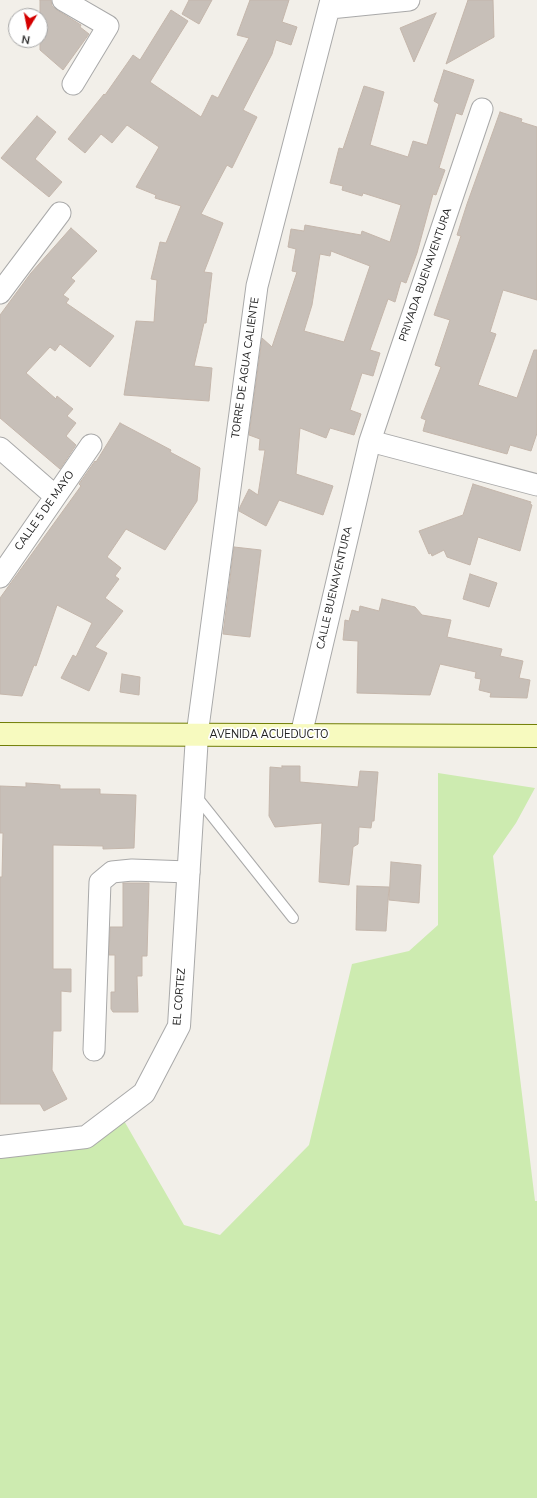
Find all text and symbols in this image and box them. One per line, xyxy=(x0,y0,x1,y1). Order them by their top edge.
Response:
north arrow xyxy=(8,8,48,48)
text: N xyxy=(21,31,31,47)
street label: PRIVADA BUENAVENTURA xyxy=(397,206,455,344)
street label: TORRE DE AGUA CALIENTE xyxy=(230,297,262,439)
street label: CALLE 5 DE MAYO xyxy=(13,469,77,553)
street label: CALLE BUENAVENTURA xyxy=(314,525,356,651)
street label: AVENIDA ACUEDUCTO xyxy=(210,728,328,742)
street label: EL CORTEZ xyxy=(171,968,189,1026)

